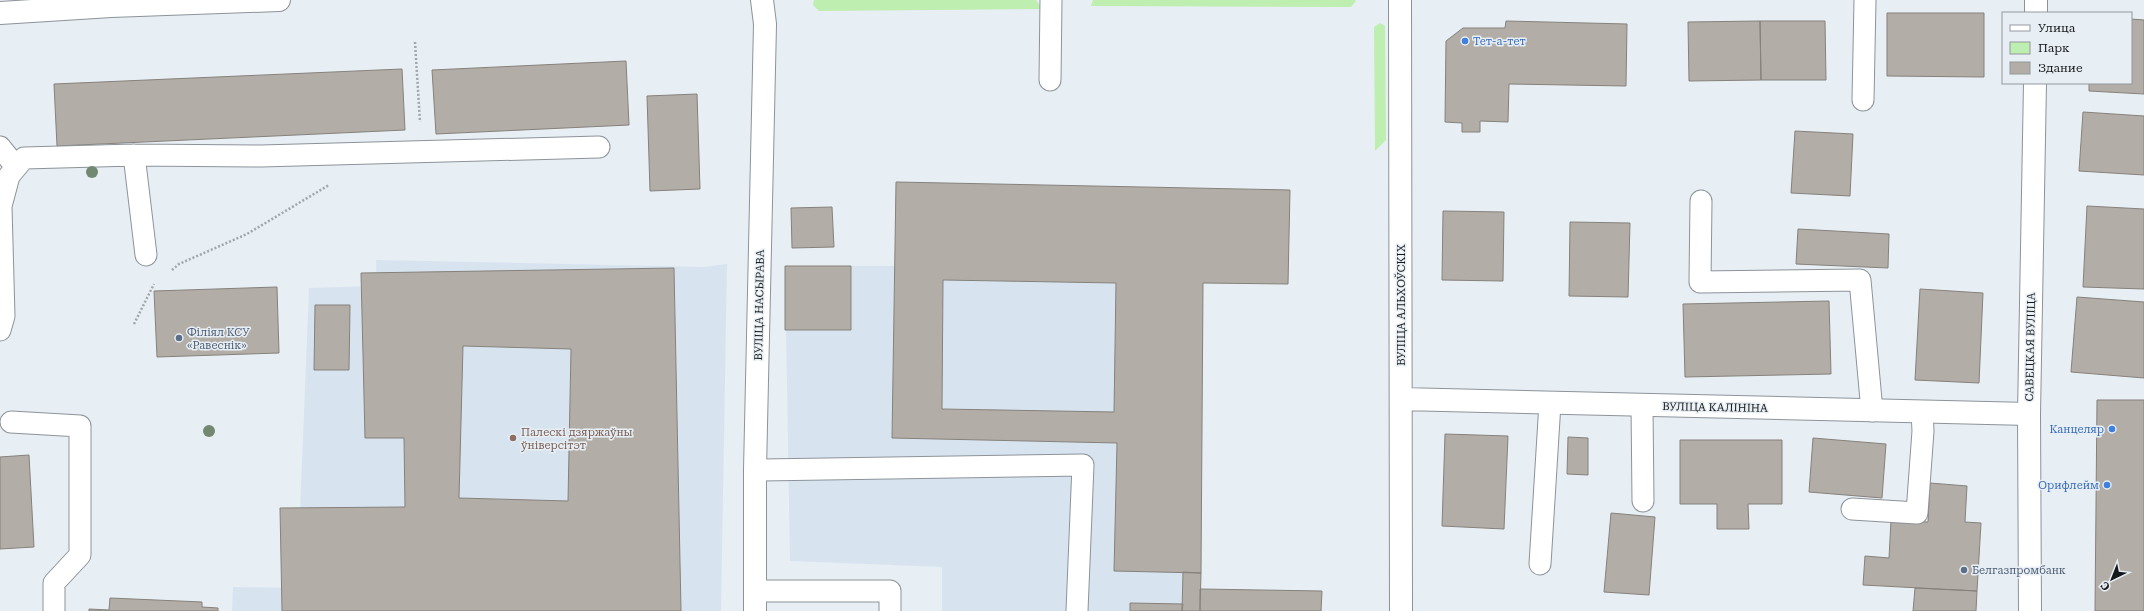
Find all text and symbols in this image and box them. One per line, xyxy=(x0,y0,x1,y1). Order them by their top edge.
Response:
legend xyxy=(2002,12,2132,84)
text: Улица xyxy=(2038,21,2076,35)
place label: Тет-а-тет xyxy=(1473,35,1526,48)
marker: Тет-а-тет xyxy=(1460,36,1470,46)
text: Парк xyxy=(2038,41,2070,55)
text: Здание xyxy=(2038,61,2083,75)
street label: ВУЛІЦА АЛЬХОЎСКІХ xyxy=(1394,244,1408,366)
street label: ВУЛІЦА НАСЫРАВА xyxy=(752,249,767,361)
street label: САВЕЦКАЯ ВУЛІЦА xyxy=(2023,292,2038,402)
place label: Філіял КСУ «Равеснік» xyxy=(187,326,250,352)
marker: Філіял КСУ «Равеснік» xyxy=(174,333,184,343)
street label: ВУЛІЦА КАЛІНІНА xyxy=(1662,400,1768,415)
place label: Канцеляр xyxy=(2049,423,2104,436)
marker: Канцеляр xyxy=(2107,424,2117,434)
place label: Палескі дзяржаўны ўніверсітэт xyxy=(521,426,633,452)
marker: Палескі дзяржаўны ўніверсітэт xyxy=(508,433,518,443)
place label: Орифлейм xyxy=(2038,479,2099,492)
marker: Орифлейм xyxy=(2102,480,2112,490)
north arrow xyxy=(2092,559,2132,599)
place label: Белгазпромбанк xyxy=(1972,564,2066,577)
marker: Белгазпромбанк xyxy=(1959,565,1969,575)
text: С xyxy=(2098,578,2113,593)

